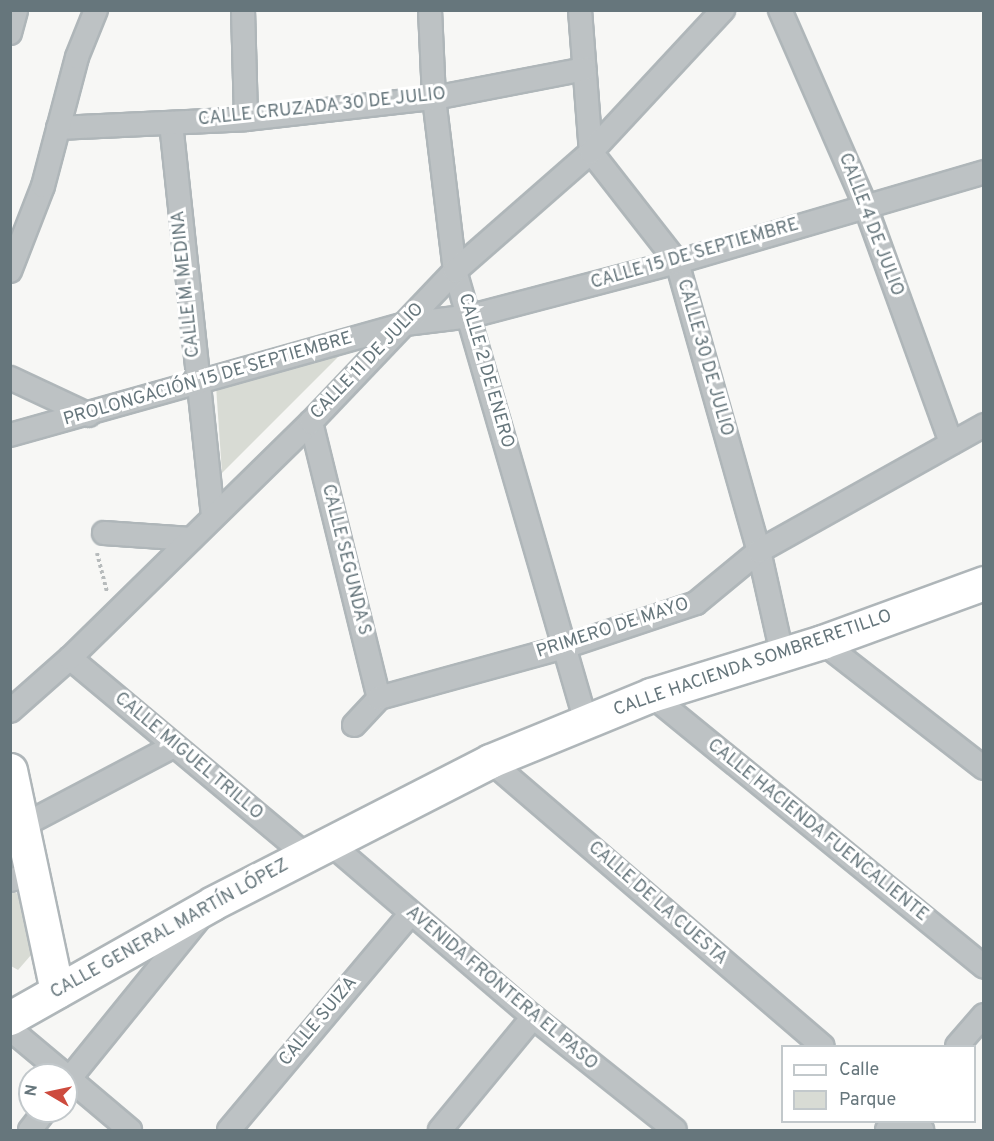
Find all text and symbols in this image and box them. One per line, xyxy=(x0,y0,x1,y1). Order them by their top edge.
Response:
street label: CALLE CRUZADA 30 DE JULIO xyxy=(197,84,447,132)
street label: CALLE 4 DE JULIO xyxy=(833,150,907,300)
street label: CALLE M. MEDINA xyxy=(169,209,205,359)
street label: CALLE 15 DE SEPTIEMBRE xyxy=(589,215,801,295)
street label: CALLE 30 DE JULIO xyxy=(671,277,737,439)
street label: CALLE 2 DE ENERO xyxy=(453,291,517,451)
street label: CALLE 11 DE JULIO xyxy=(307,299,429,425)
street label: PROLONGACIÓN 15 DE SEPTIEMBRE xyxy=(61,328,355,432)
street label: CALLE SEGUNDA S xyxy=(316,482,374,638)
street label: PRIMERO DE MAYO xyxy=(534,594,692,664)
street label: CALLE HACIENDA SOMBRERETILLO xyxy=(611,606,895,722)
street label: CALLE MIGUEL TRILLO xyxy=(109,688,267,826)
street label: CALLE HACIENDA FUENCALIENTE xyxy=(702,735,932,927)
street label: CALLE DE LA CUESTA xyxy=(583,837,731,971)
street label: CALLE GENERAL MARTÍN LÓPEZ xyxy=(47,855,293,1005)
street label: AVENIDA FRONTERA EL PASO xyxy=(400,902,602,1076)
street label: CALLE SUIZA xyxy=(275,973,363,1071)
legend xyxy=(781,1045,976,1123)
text: Calle xyxy=(839,1059,879,1082)
north arrow xyxy=(18,1063,78,1123)
text: N xyxy=(21,1083,43,1098)
text: Parque xyxy=(839,1089,896,1112)

